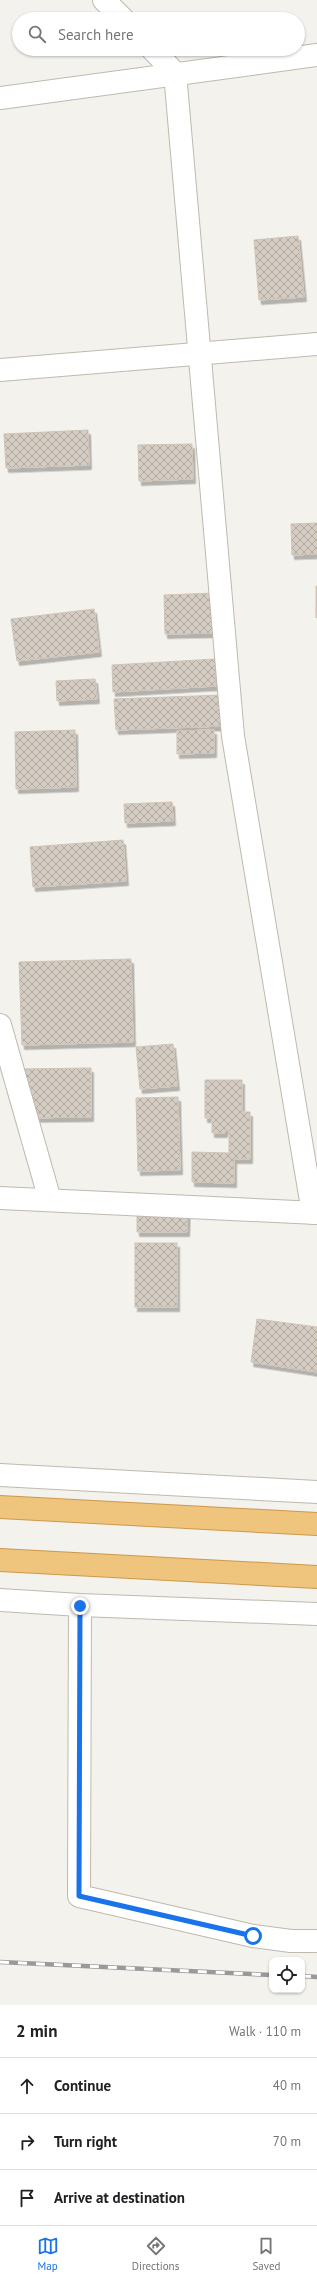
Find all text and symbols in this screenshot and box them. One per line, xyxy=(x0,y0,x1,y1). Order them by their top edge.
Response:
search box xyxy=(12,12,305,56)
icon: search xyxy=(26,23,48,45)
text: Search here xyxy=(58,25,134,44)
route end xyxy=(71,1597,89,1615)
route start xyxy=(244,1927,262,1945)
map controls xyxy=(269,1957,305,1993)
button: locate xyxy=(269,1957,305,1993)
text: 2 min xyxy=(16,2020,57,2042)
text: Walk · 110 m xyxy=(229,2023,301,2040)
icon: ahead xyxy=(16,2075,38,2097)
text: Continue xyxy=(54,2076,111,2095)
text: 40 m xyxy=(273,2077,301,2094)
icon: right xyxy=(16,2131,38,2153)
text: Turn right xyxy=(54,2132,117,2151)
text: 70 m xyxy=(273,2133,301,2150)
icon: arrive xyxy=(16,2187,38,2209)
text: Arrive at destination xyxy=(54,2188,185,2207)
tab: Map xyxy=(37,2235,59,2273)
tab: Directions xyxy=(132,2235,179,2273)
tab: Saved xyxy=(252,2235,280,2273)

